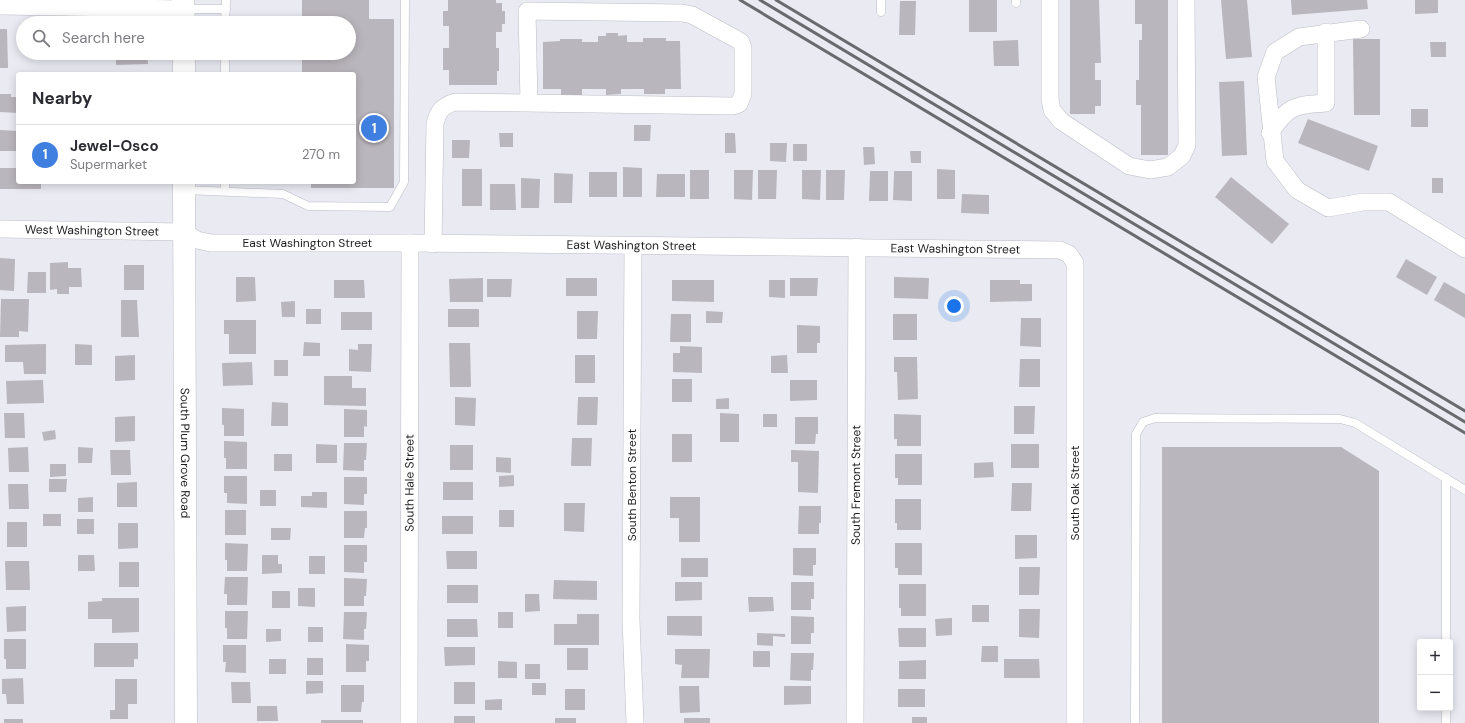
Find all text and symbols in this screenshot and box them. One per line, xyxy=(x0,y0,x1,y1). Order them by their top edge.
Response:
search box xyxy=(16,16,356,60)
icon: search xyxy=(30,27,52,49)
text: Search here xyxy=(62,28,145,48)
text: Nearby xyxy=(32,87,92,109)
pin: 1 xyxy=(361,113,387,143)
text: Jewel-Osco xyxy=(70,136,159,156)
text: 1 xyxy=(43,146,47,163)
text: 270 m xyxy=(302,146,340,163)
text: Supermarket xyxy=(70,156,147,173)
street label: West Washington Street xyxy=(25,221,160,240)
street label: East Washington Street xyxy=(242,235,373,251)
street label: East Washington Street xyxy=(566,237,697,254)
street label: East Washington Street xyxy=(890,240,1021,258)
your location xyxy=(944,296,964,316)
street label: South Plum Grove Road xyxy=(177,388,193,518)
street label: South Fremont Street xyxy=(848,425,864,545)
street label: South Benton Street xyxy=(624,428,640,541)
street label: South Hale Street xyxy=(401,434,418,532)
street label: South Oak Street xyxy=(1067,445,1083,540)
map controls xyxy=(1417,639,1453,711)
button: + xyxy=(1417,639,1453,675)
button: − xyxy=(1417,675,1453,711)

